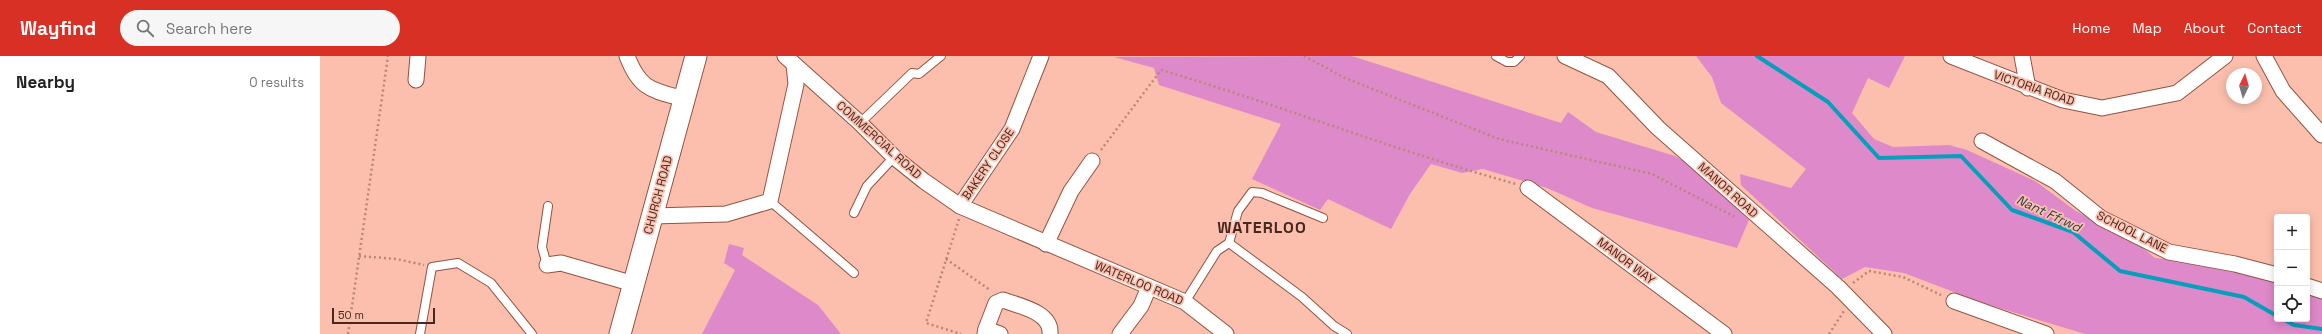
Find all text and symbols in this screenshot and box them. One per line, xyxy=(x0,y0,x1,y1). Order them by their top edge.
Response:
search box xyxy=(120,10,400,46)
text: Wayfind xyxy=(20,16,96,41)
icon: search xyxy=(134,17,156,39)
text: Search here xyxy=(166,19,252,38)
text: Home xyxy=(2072,19,2110,37)
text: Map xyxy=(2132,19,2162,37)
text: About xyxy=(2184,19,2225,37)
text: Contact xyxy=(2247,19,2302,37)
street label: VICTORIA ROAD xyxy=(1991,67,2077,109)
north arrow xyxy=(2226,68,2262,104)
text: Nearby xyxy=(16,71,75,93)
text: 0 results xyxy=(249,74,304,91)
street label: COMMERCIAL ROAD xyxy=(833,97,925,183)
street label: BAKERY CLOSE xyxy=(958,125,1018,203)
street label: CHURCH ROAD xyxy=(640,154,676,236)
street label: MANOR ROAD xyxy=(1695,159,1761,221)
water label: Nant Ffrwd xyxy=(2014,191,2085,237)
street label: SCHOOL LANE xyxy=(2094,207,2170,257)
map controls xyxy=(2274,214,2310,322)
button: + xyxy=(2274,214,2310,250)
district label: WATERLOO xyxy=(1217,217,1307,238)
street label: MANOR WAY xyxy=(1594,234,1659,288)
button: − xyxy=(2274,250,2310,286)
street label: WATERLOO ROAD xyxy=(1092,257,1186,309)
button: locate xyxy=(2274,286,2310,322)
scale bar xyxy=(332,306,435,325)
text: 50 m xyxy=(338,308,364,322)

